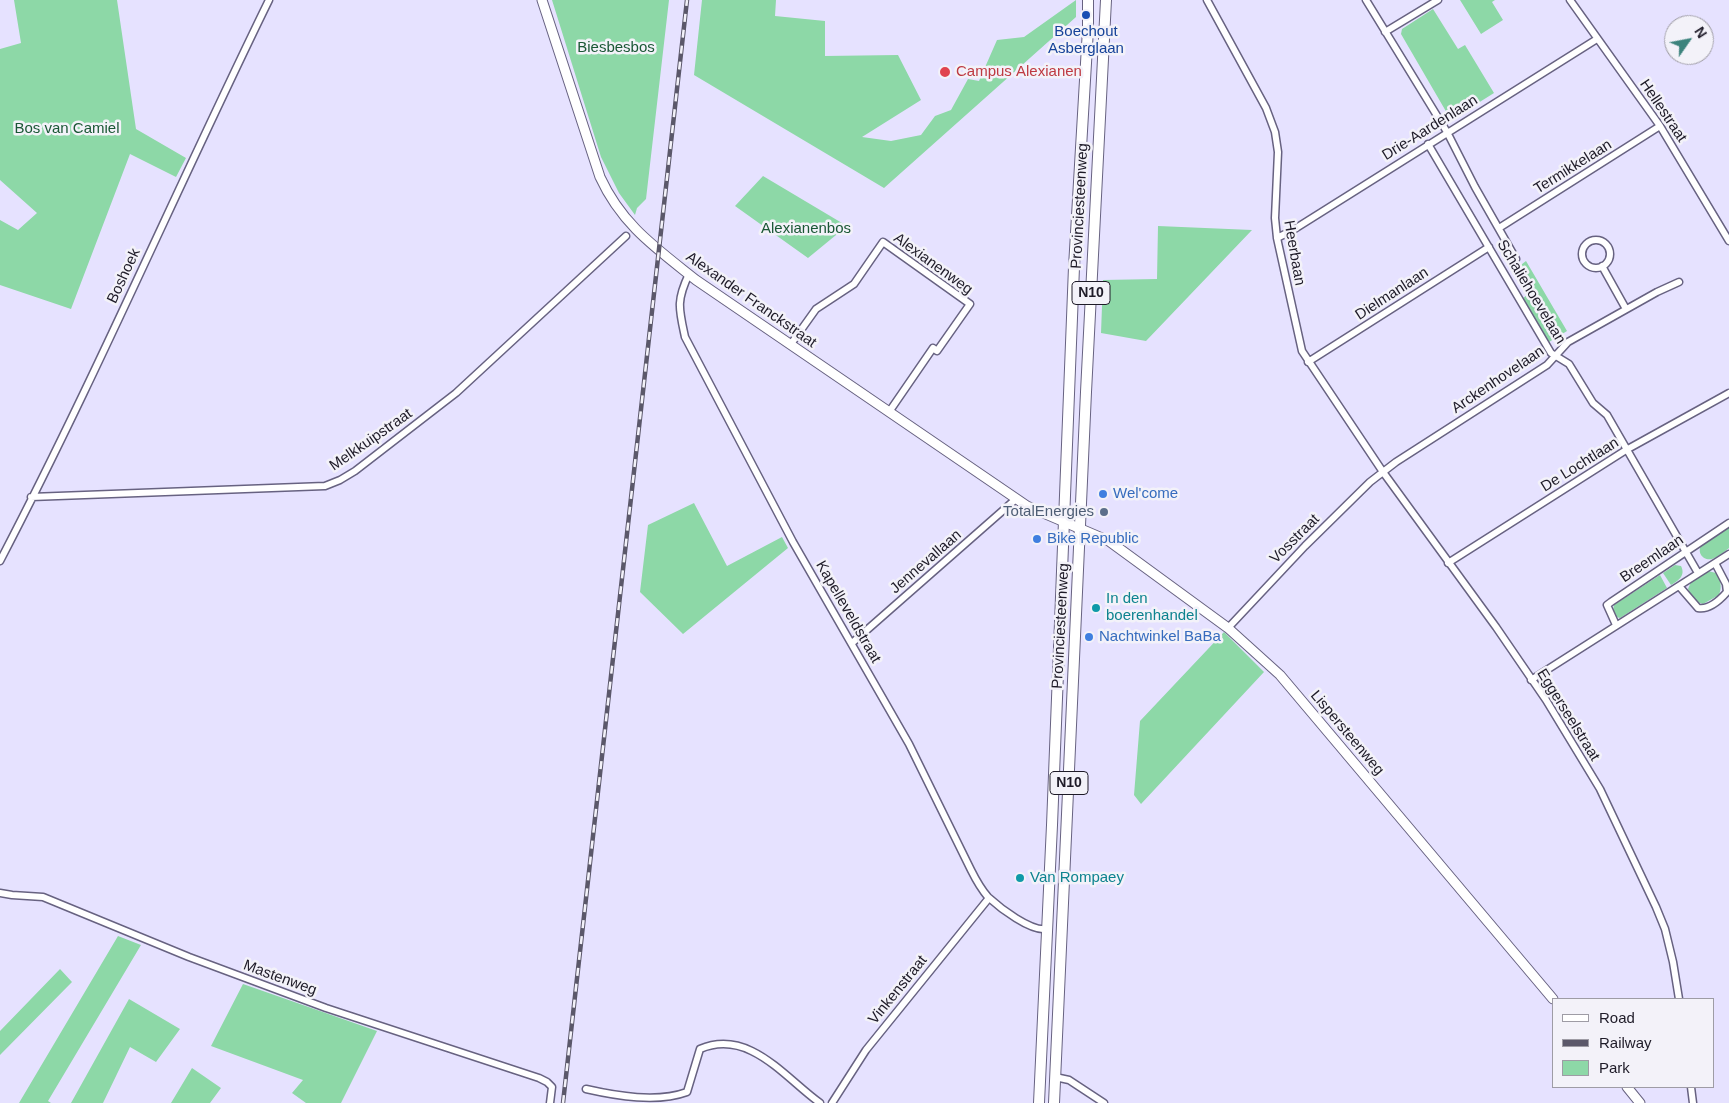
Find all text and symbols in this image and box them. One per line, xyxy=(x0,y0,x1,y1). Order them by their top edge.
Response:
marker: Boechout Asberglaan xyxy=(1080,9,1092,21)
north arrow xyxy=(1664,15,1714,65)
place label: Boechout Asberglaan xyxy=(1048,23,1124,58)
text: N xyxy=(1691,24,1710,41)
park label: Biesbesbos xyxy=(577,39,655,57)
place label: Campus Alexianen xyxy=(956,63,1082,81)
marker: Campus Alexianen xyxy=(938,65,952,79)
street label: Hellestraat xyxy=(1635,76,1691,146)
street label: Drie-Aardenlaan xyxy=(1379,91,1481,165)
park label: Bos van Camiel xyxy=(14,120,120,138)
street label: Termikkelaan xyxy=(1531,136,1615,198)
street label: Provinciesteenweg xyxy=(1068,143,1092,269)
street label: Heerbaan xyxy=(1279,219,1309,287)
park label: Alexianenbos xyxy=(761,220,851,238)
street label: Alexianenweg xyxy=(890,229,976,299)
street label: Schaliehoevelaan xyxy=(1493,237,1569,347)
street label: Boshoek xyxy=(104,246,144,306)
street label: Alexander Franckstraat xyxy=(682,248,820,352)
street label: Dielmanlaan xyxy=(1352,264,1432,324)
road number: N10 xyxy=(1072,282,1110,304)
street label: Arckenhovelaan xyxy=(1448,342,1548,418)
street label: Melkkuipstraat xyxy=(326,405,416,475)
street label: De Lochtlaan xyxy=(1538,434,1622,496)
place label: Wel'come xyxy=(1113,485,1178,503)
marker: Wel'come xyxy=(1097,488,1109,500)
place label: TotalEnergies xyxy=(1003,503,1094,521)
marker: TotalEnergies xyxy=(1098,506,1110,518)
street label: Vosstraat xyxy=(1267,511,1323,567)
street label: Jennevallaan xyxy=(887,526,965,598)
place label: Bike Republic xyxy=(1047,530,1139,548)
street label: Breemlaan xyxy=(1617,531,1687,587)
marker: Bike Republic xyxy=(1031,533,1043,545)
street label: Kapelleveldstraat xyxy=(811,558,885,666)
street label: Provinciesteenweg xyxy=(1049,563,1073,689)
place label: In den boerenhandel xyxy=(1106,590,1198,625)
marker: In den boerenhandel xyxy=(1090,602,1102,614)
place label: Nachtwinkel BaBa xyxy=(1099,628,1221,646)
marker: Nachtwinkel BaBa xyxy=(1083,631,1095,643)
street label: Eggerseelstraat xyxy=(1533,666,1603,764)
street label: Lispersteenweg xyxy=(1306,687,1388,779)
road number: N10 xyxy=(1050,771,1088,794)
place label: Van Rompaey xyxy=(1030,869,1124,887)
marker: Van Rompaey xyxy=(1014,872,1026,884)
street label: Vinkenstraat xyxy=(865,952,931,1028)
street label: Mastenweg xyxy=(241,956,319,1000)
legend xyxy=(1552,998,1714,1088)
text: Road xyxy=(1599,1009,1635,1026)
text: Railway xyxy=(1599,1034,1652,1051)
text: Park xyxy=(1599,1059,1630,1076)

